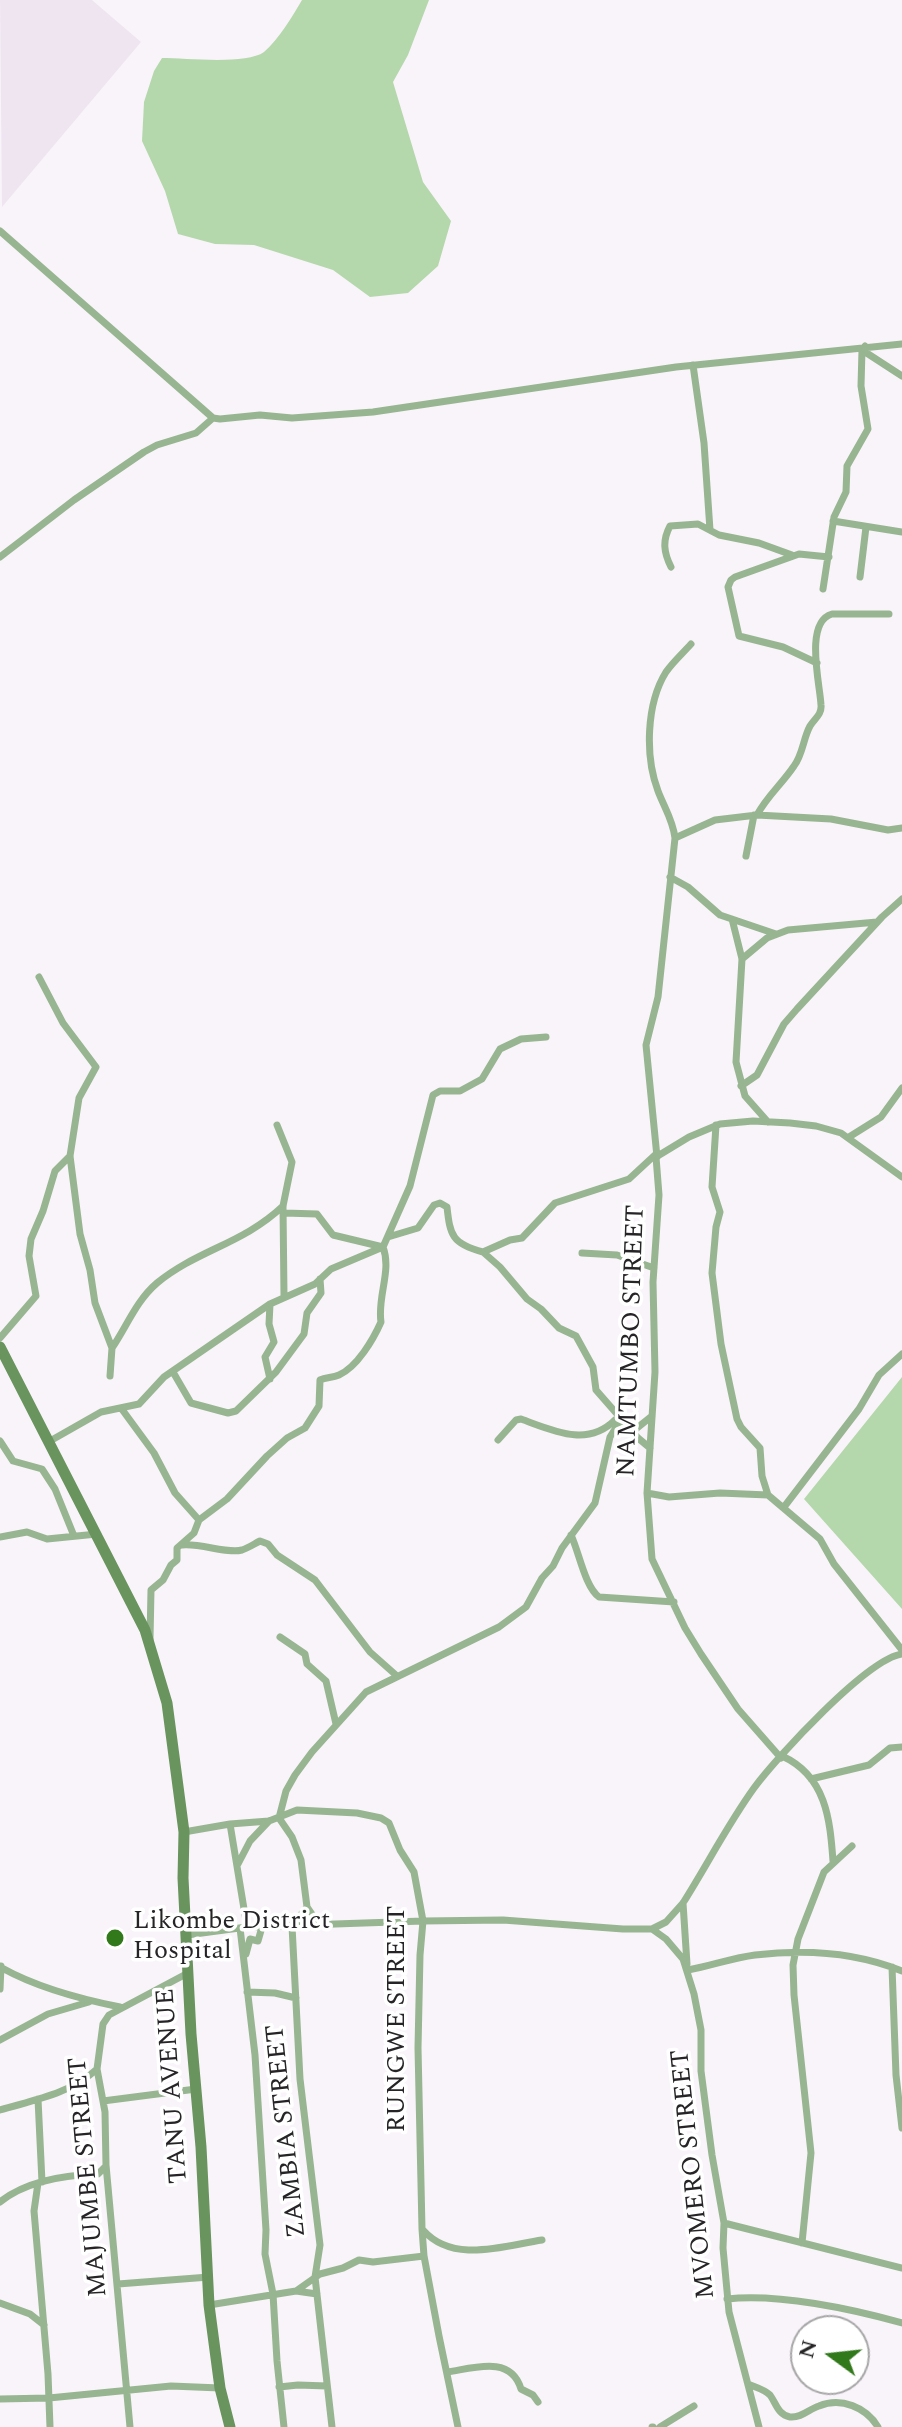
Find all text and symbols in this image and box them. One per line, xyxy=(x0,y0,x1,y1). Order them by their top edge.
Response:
street label: NAMTUMBO STREET xyxy=(613,1204,653,1478)
street label: RUNGWE STREET xyxy=(383,1905,415,2133)
place label: Likombe District Hospital xyxy=(133,1907,330,1968)
marker: Likombe District Hospital xyxy=(104,1927,126,1949)
street label: TANU AVENUE xyxy=(152,1987,196,2185)
street label: ZAMBIA STREET xyxy=(261,2023,315,2239)
street label: MVOMERO STREET xyxy=(666,2048,724,2300)
street label: MAJUMBE STREET xyxy=(64,2056,116,2298)
north arrow xyxy=(790,2315,870,2395)
text: N xyxy=(790,2336,827,2362)

